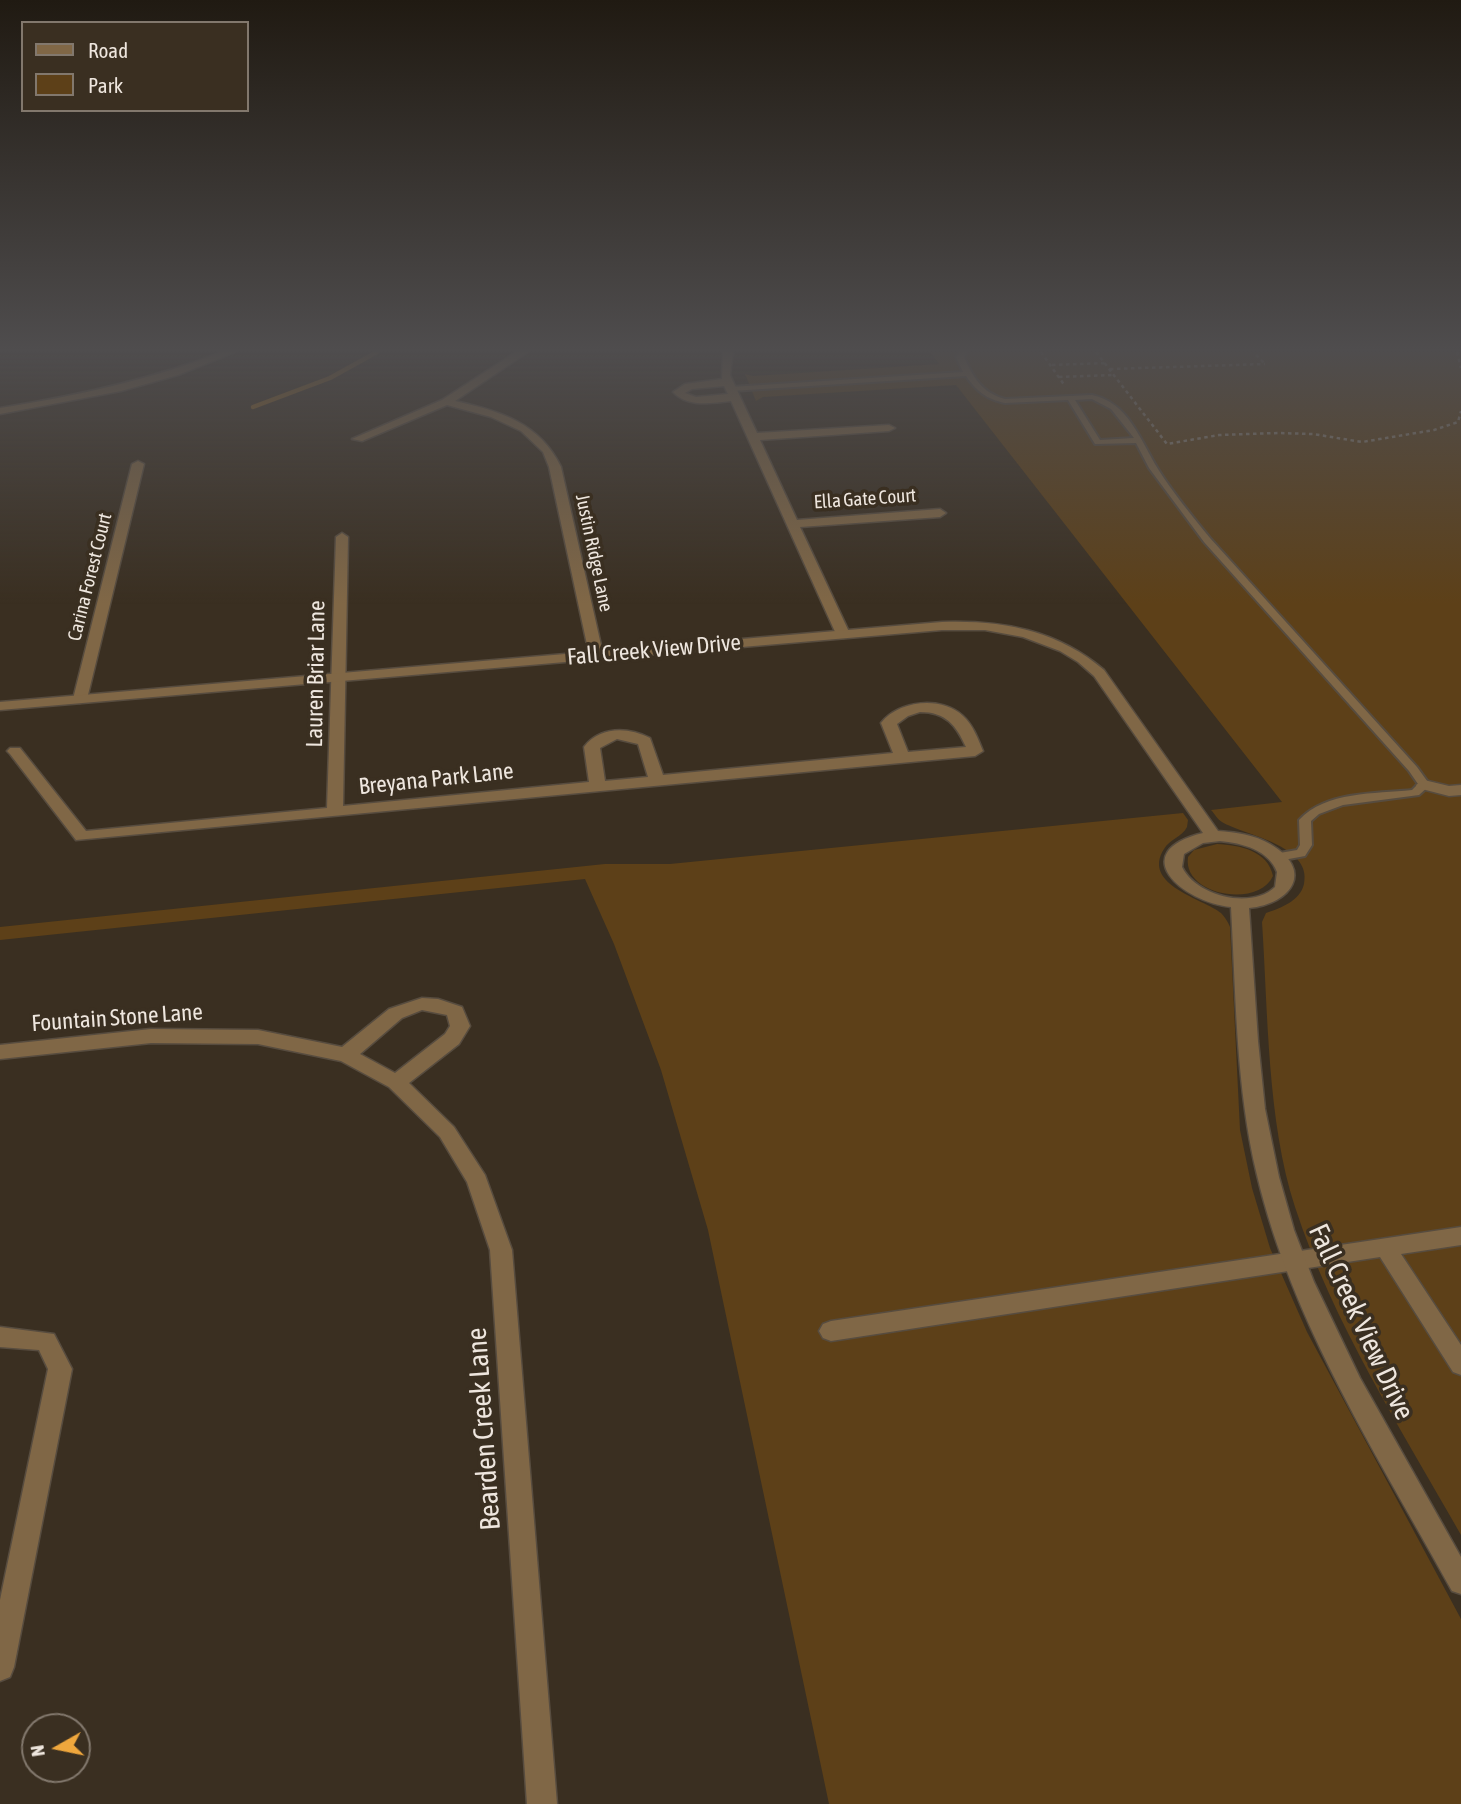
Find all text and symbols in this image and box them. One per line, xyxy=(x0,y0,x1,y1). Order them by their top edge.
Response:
legend xyxy=(21,21,248,112)
text: Road xyxy=(88,38,128,62)
text: Park xyxy=(88,73,123,97)
street label: Ella Gate Court xyxy=(813,484,917,514)
street label: Justin Ridge Lane xyxy=(570,492,618,614)
street label: Carina Forest Court xyxy=(63,511,117,643)
street label: Lauren Briar Lane xyxy=(301,600,331,748)
street label: Fall Creek View Drive xyxy=(566,629,742,671)
street label: Breyana Park Lane xyxy=(357,757,515,801)
street label: Fountain Stone Lane xyxy=(30,998,204,1038)
street label: Fall Creek View Drive xyxy=(1301,1219,1421,1425)
street label: Bearden Creek Lane xyxy=(460,1327,508,1531)
north arrow xyxy=(21,1713,91,1783)
text: N xyxy=(25,1744,49,1758)

